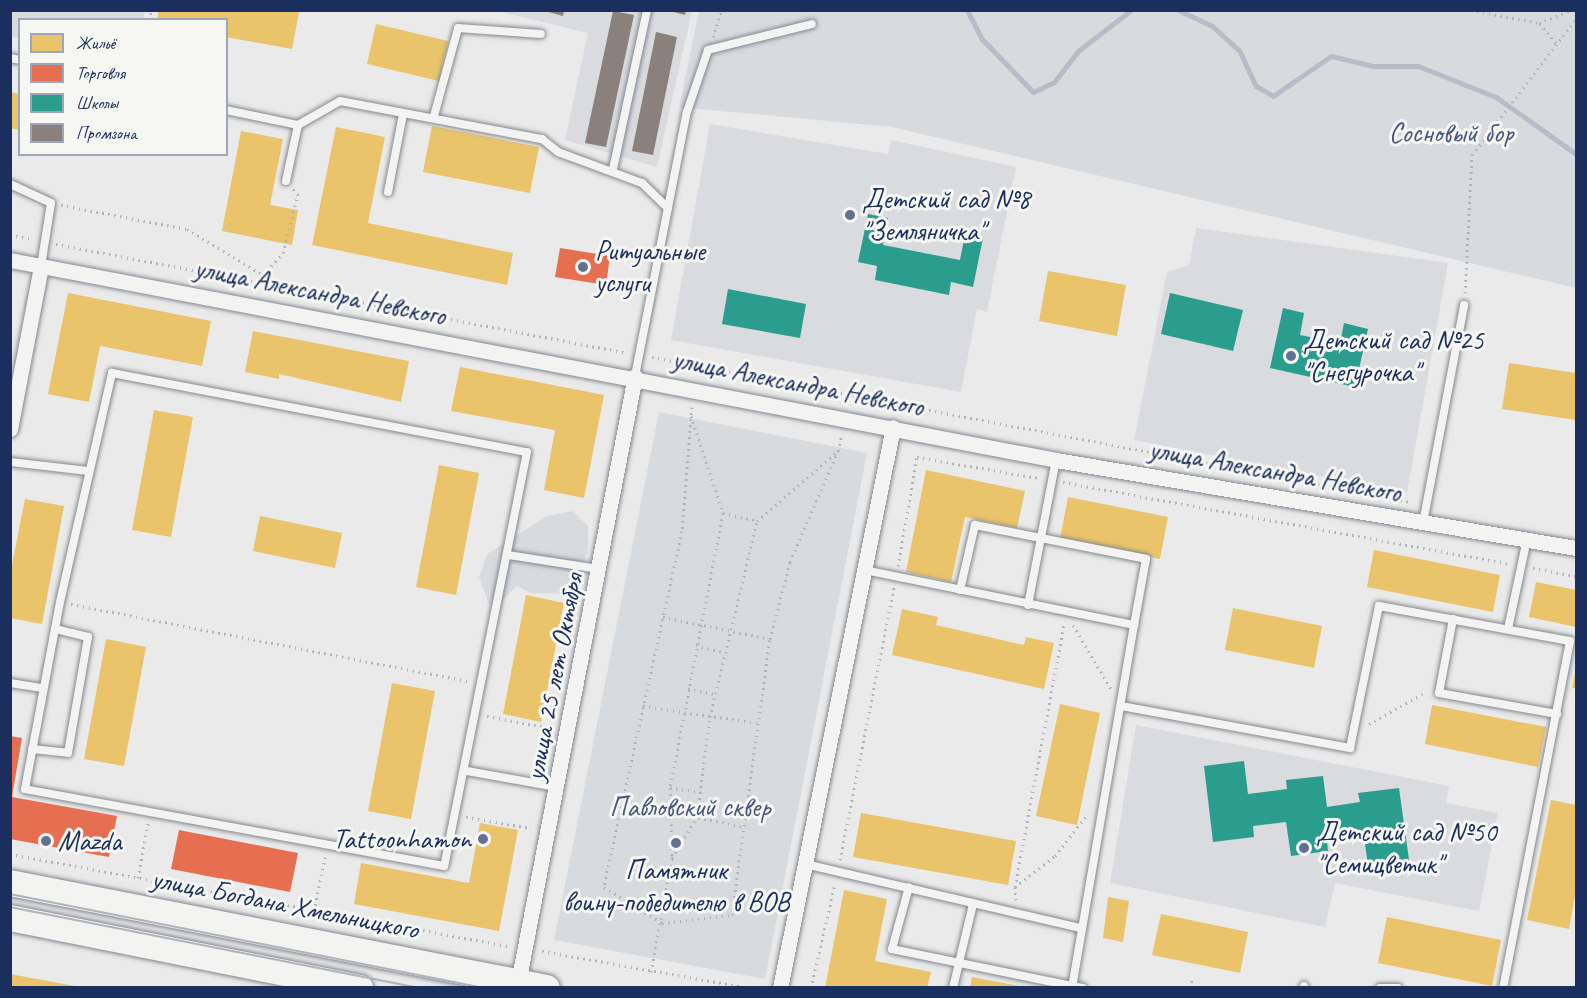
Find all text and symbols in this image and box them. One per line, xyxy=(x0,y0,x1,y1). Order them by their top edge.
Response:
legend xyxy=(18,18,228,156)
text: Жильё xyxy=(76,32,115,54)
text: Торговля xyxy=(76,62,125,84)
text: Школы xyxy=(76,92,118,114)
park label: Сосновый бор xyxy=(1389,116,1513,150)
text: Промзона xyxy=(76,122,137,144)
place label: Детский сад №8 "Земляничка" xyxy=(862,182,1030,248)
marker: Детский сад №8 "Земляничка" xyxy=(843,208,857,222)
place label: Ритуальные услуги xyxy=(595,234,705,300)
street label: улица Александра Невского xyxy=(191,251,449,333)
marker: Ритуальные услуги xyxy=(576,260,590,274)
place label: Детский сад №25 "Снегурочка" xyxy=(1303,323,1484,389)
street label: улица Александра Невского xyxy=(669,342,927,424)
marker: Детский сад №25 "Снегурочка" xyxy=(1284,349,1298,363)
street label: улица Александра Невского xyxy=(1146,432,1404,510)
street label: улица 25 лет Октября xyxy=(517,569,591,785)
park label: Павловский сквер xyxy=(610,790,770,824)
place label: Детский сад №50 "Семицветик" xyxy=(1316,815,1497,881)
place label: Tattoonhamon xyxy=(333,822,471,856)
place label: Mazda xyxy=(58,824,121,858)
marker: Tattoonhamon xyxy=(476,832,490,846)
marker: Mazda xyxy=(39,834,53,848)
marker: Памятник воину-победителю в ВОВ xyxy=(669,836,683,850)
marker: Детский сад №50 "Семицветик" xyxy=(1297,841,1311,855)
place label: Памятник воину-победителю в ВОВ xyxy=(563,853,789,919)
street label: улица Богдана Хмельницкого xyxy=(149,862,421,946)

